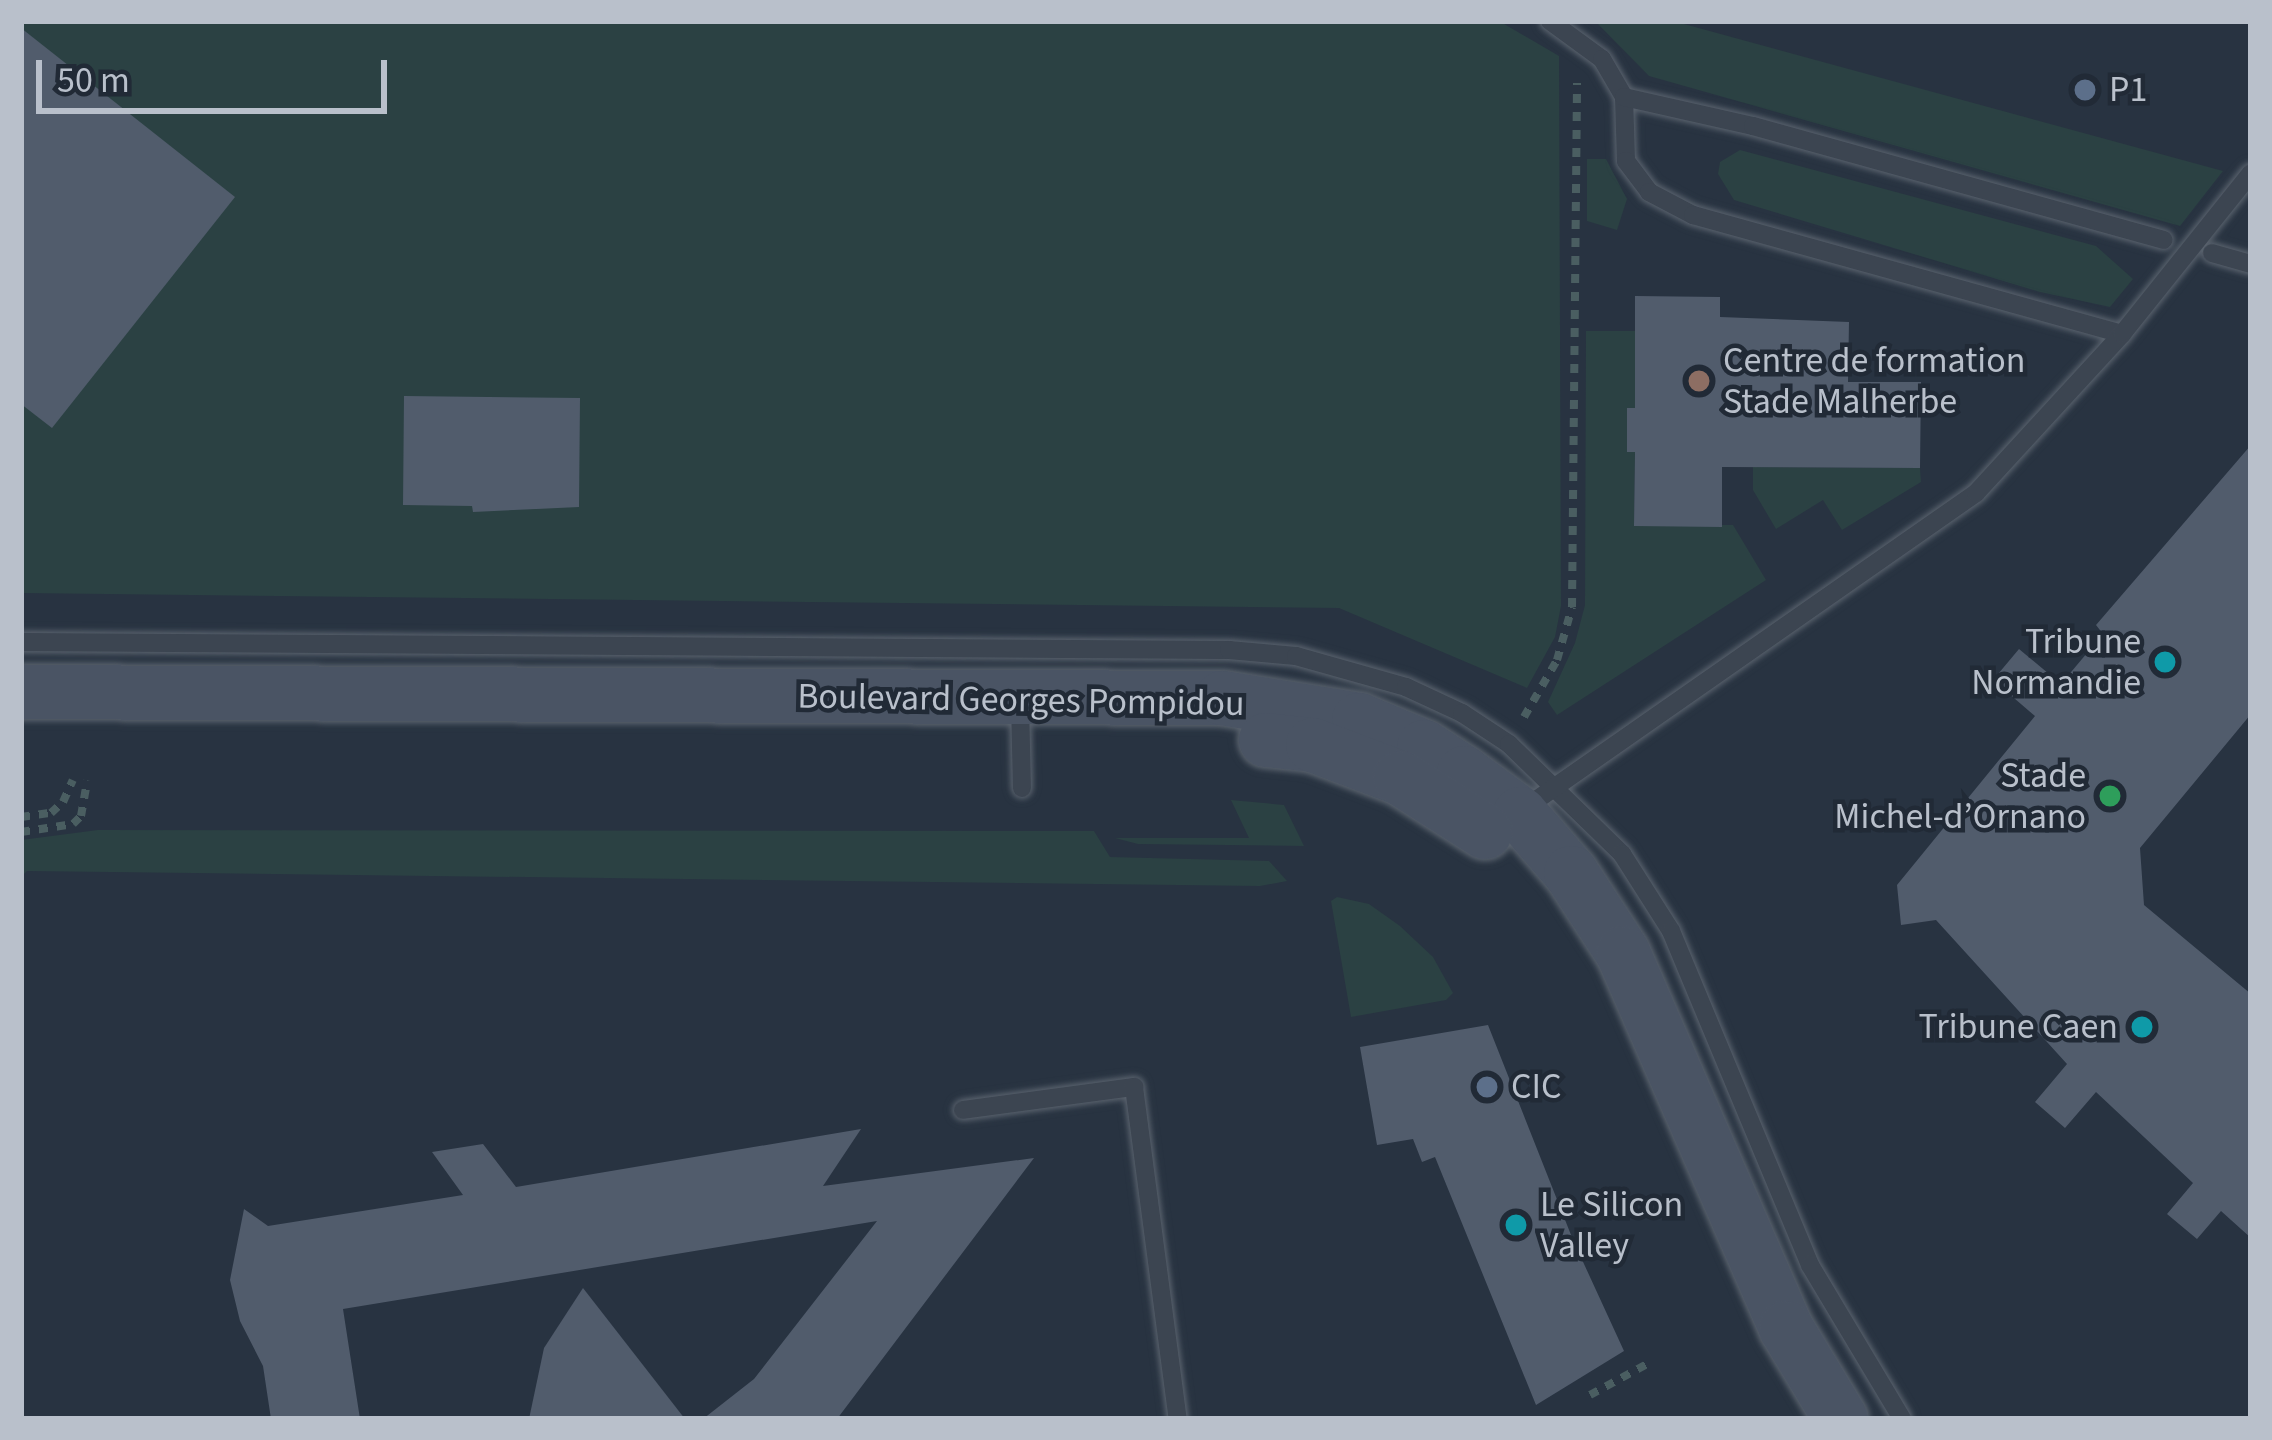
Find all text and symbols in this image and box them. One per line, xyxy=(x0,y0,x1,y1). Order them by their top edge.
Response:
scale bar xyxy=(42,36,393,110)
text: 50 m xyxy=(57,55,130,106)
place label: P1 xyxy=(2109,68,2147,112)
marker: P1 xyxy=(2072,77,2098,103)
place label: Centre de formation Stade Malherbe xyxy=(1723,338,2025,423)
marker: Centre de formation Stade Malherbe xyxy=(1686,368,1712,394)
place label: Tribune Normandie xyxy=(1971,619,2141,704)
marker: Tribune Normandie xyxy=(2152,649,2178,675)
street label: Boulevard Georges Pompidou xyxy=(797,674,1245,726)
place label: Stade Michel-d’Ornano xyxy=(1834,753,2086,838)
marker: Stade Michel-d’Ornano xyxy=(2097,783,2123,809)
place label: Tribune Caen xyxy=(1919,1005,2118,1049)
marker: Tribune Caen xyxy=(2129,1014,2155,1040)
place label: CIC xyxy=(1511,1065,1562,1109)
marker: CIC xyxy=(1474,1074,1500,1100)
place label: Le Silicon Valley xyxy=(1540,1182,1683,1267)
marker: Le Silicon Valley xyxy=(1503,1212,1529,1238)

